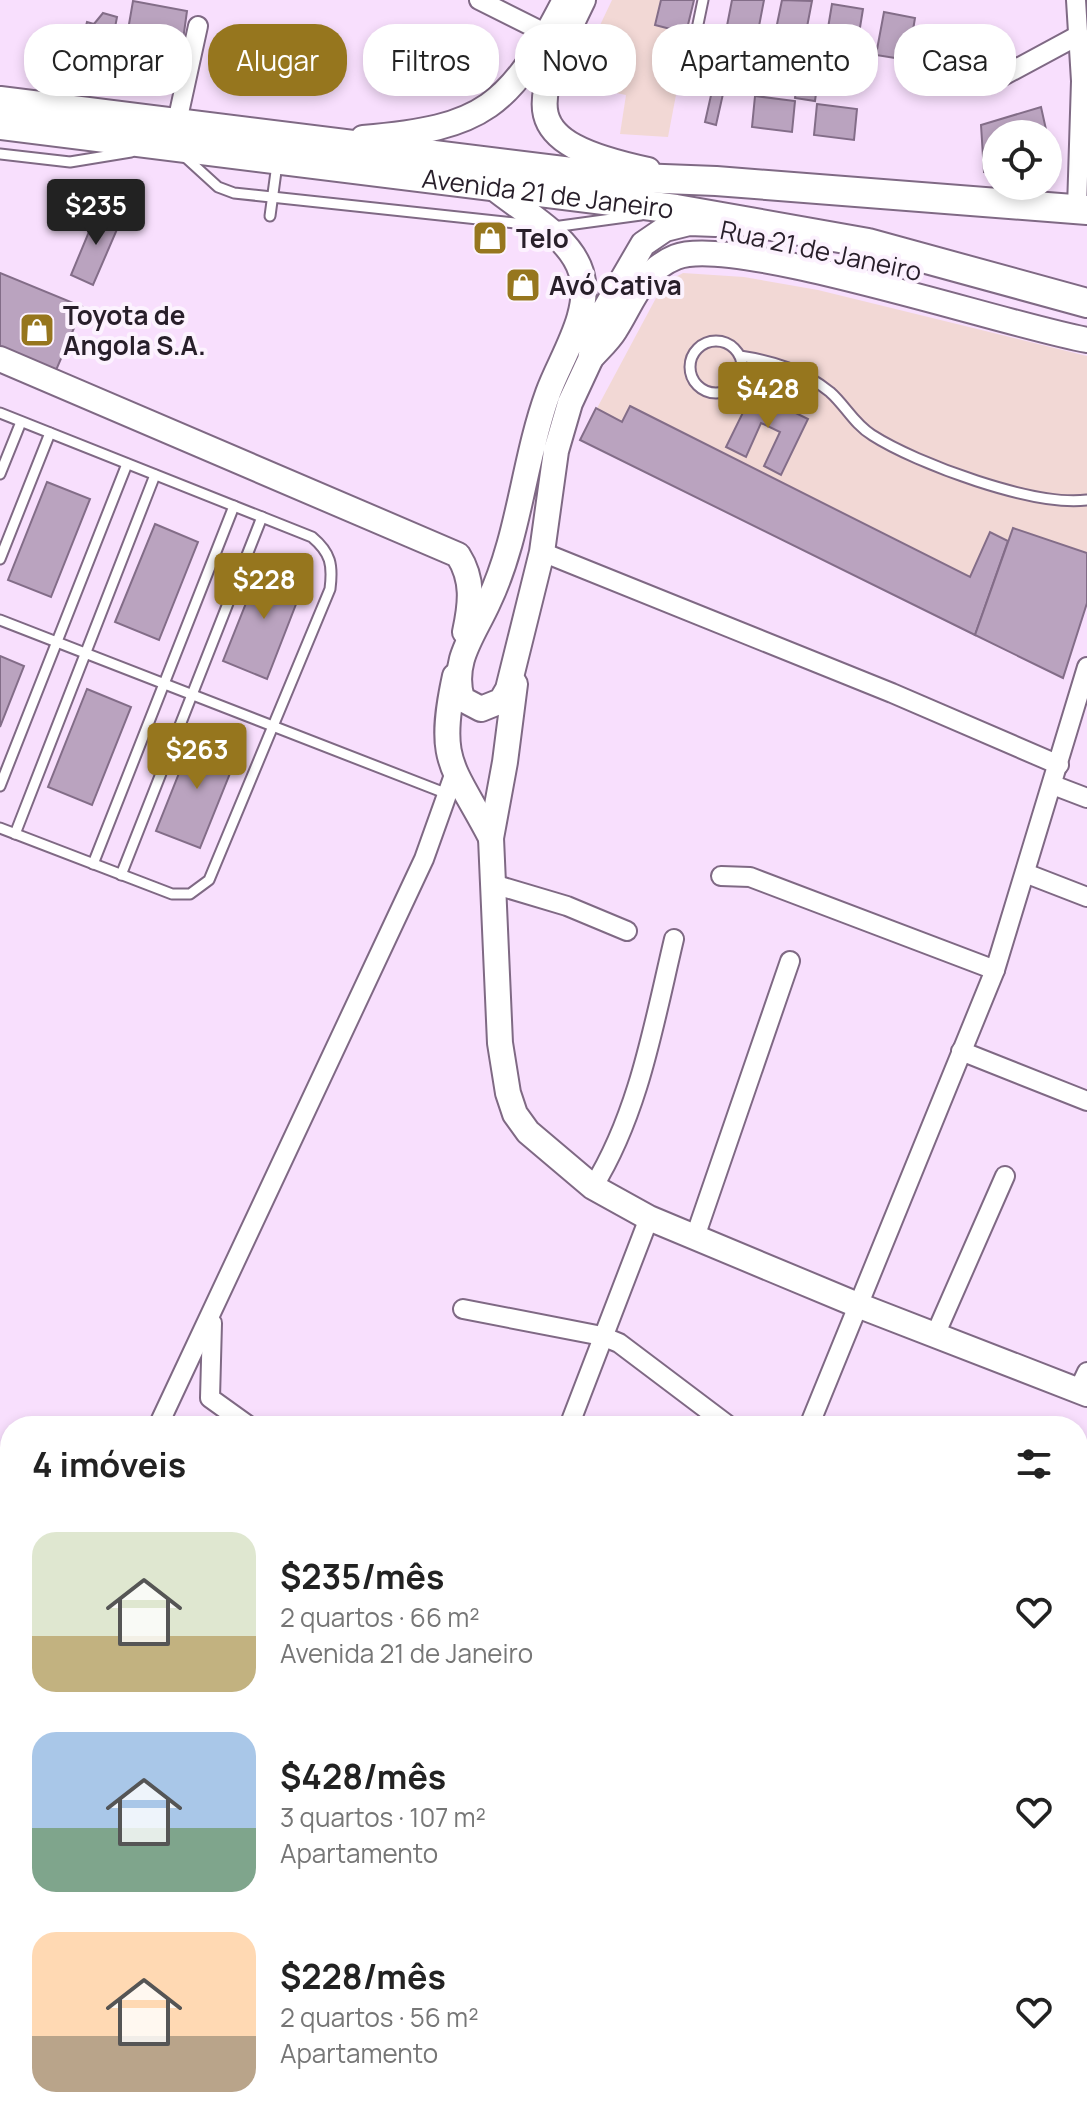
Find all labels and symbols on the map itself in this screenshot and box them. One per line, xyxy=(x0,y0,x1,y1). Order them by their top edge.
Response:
street label: Avenida 21 de Janeiro xyxy=(420,160,676,227)
pin: $235 xyxy=(49,179,143,247)
street label: Rua 21 de Janeiro xyxy=(717,211,925,289)
shop icon: Telo xyxy=(471,219,509,257)
place label: Telo xyxy=(516,220,569,256)
shop icon: Avó Cativa xyxy=(504,266,542,304)
place label: Avó Cativa xyxy=(549,267,682,303)
place label: Toyota de Angola S.A. xyxy=(63,297,206,363)
shop icon: Toyota de Angola S.A. xyxy=(18,311,56,349)
pin: $428 xyxy=(721,362,815,430)
pin: $228 xyxy=(217,553,311,621)
pin: $263 xyxy=(150,723,244,791)

